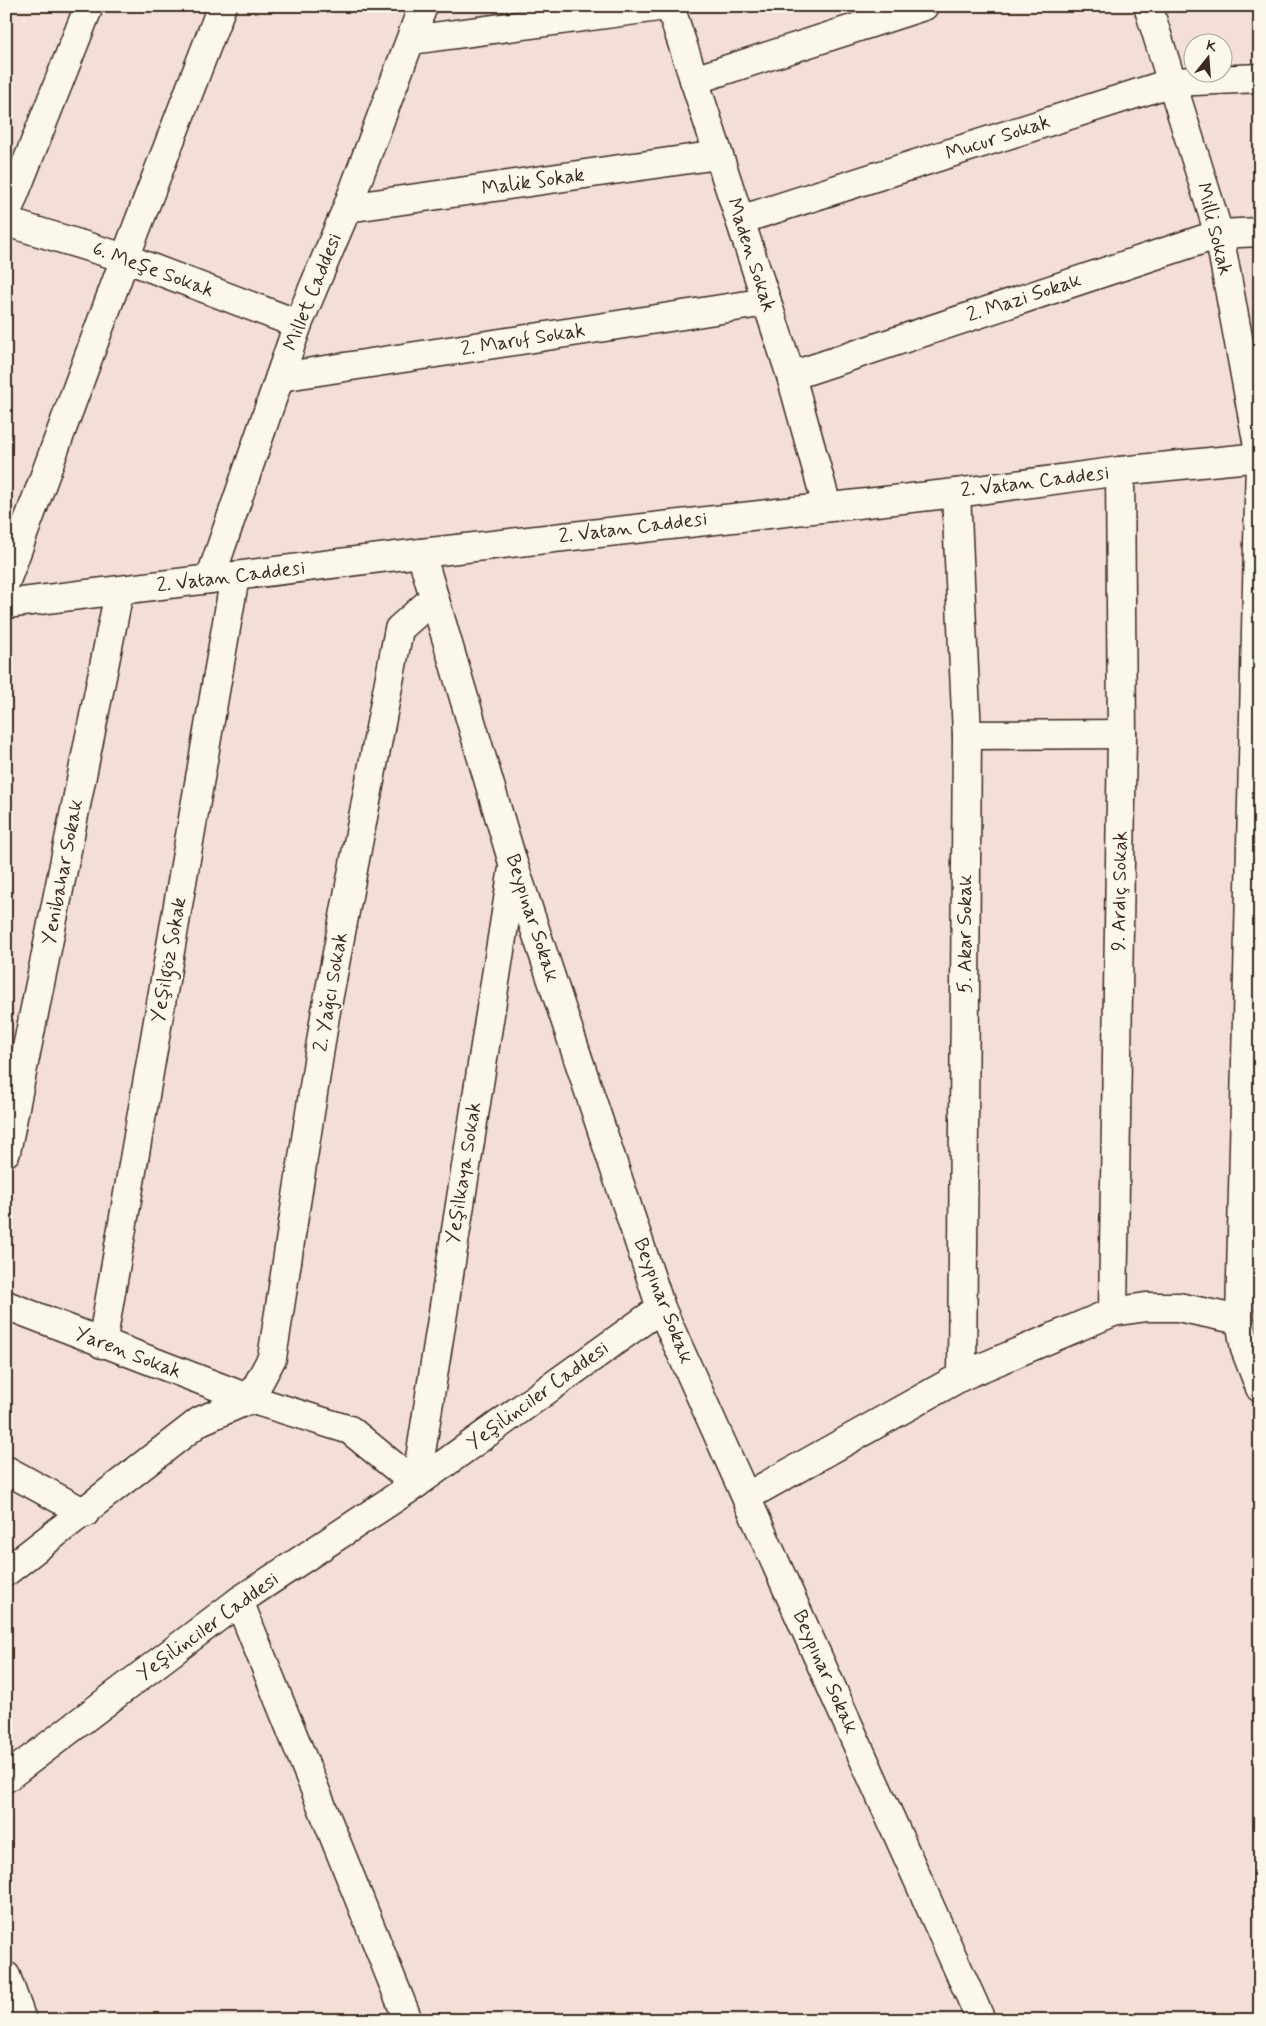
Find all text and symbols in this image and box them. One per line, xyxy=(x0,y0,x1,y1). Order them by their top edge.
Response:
north arrow xyxy=(1184,32,1234,82)
text: K xyxy=(1204,36,1220,57)
street label: Mucur Sokak xyxy=(942,108,1054,168)
street label: Malik Sokak xyxy=(480,161,586,203)
street label: Milli Sokak xyxy=(1189,180,1239,278)
street label: Maden Sokak xyxy=(720,195,782,315)
street label: Millet Caddesi xyxy=(277,229,349,355)
street label: 6. Meşe Sokak xyxy=(88,236,218,305)
street label: 2. Mazi Sokak xyxy=(963,267,1085,329)
street label: 2. Maruf Sokak xyxy=(459,317,587,363)
street label: 2. Vatan Caddesi xyxy=(959,460,1111,504)
street label: 2. Vatan Caddesi xyxy=(557,506,709,550)
street label: 2. Vatan Caddesi xyxy=(155,555,307,599)
street label: Yenibahar Sokak xyxy=(36,797,90,947)
street label: 9. Ardıç Sokak xyxy=(1105,831,1135,951)
street label: Beypınar Sokak xyxy=(499,851,565,985)
street label: 5. Akar Sokak xyxy=(952,875,979,993)
street label: Yeşilgöz Sokak xyxy=(145,895,195,1025)
street label: 2. Yağcı Sokak xyxy=(307,930,355,1054)
street label: Yeşilkaya Sokak xyxy=(439,1100,489,1246)
street label: Beypınar Sokak xyxy=(627,1234,699,1368)
street label: Yaren Sokak xyxy=(71,1320,185,1386)
street label: Yeşilinciler Caddesi xyxy=(461,1335,615,1457)
street label: Yeşilinciler Caddesi xyxy=(131,1566,285,1688)
street label: Beypınar Sokak xyxy=(786,1606,864,1738)

